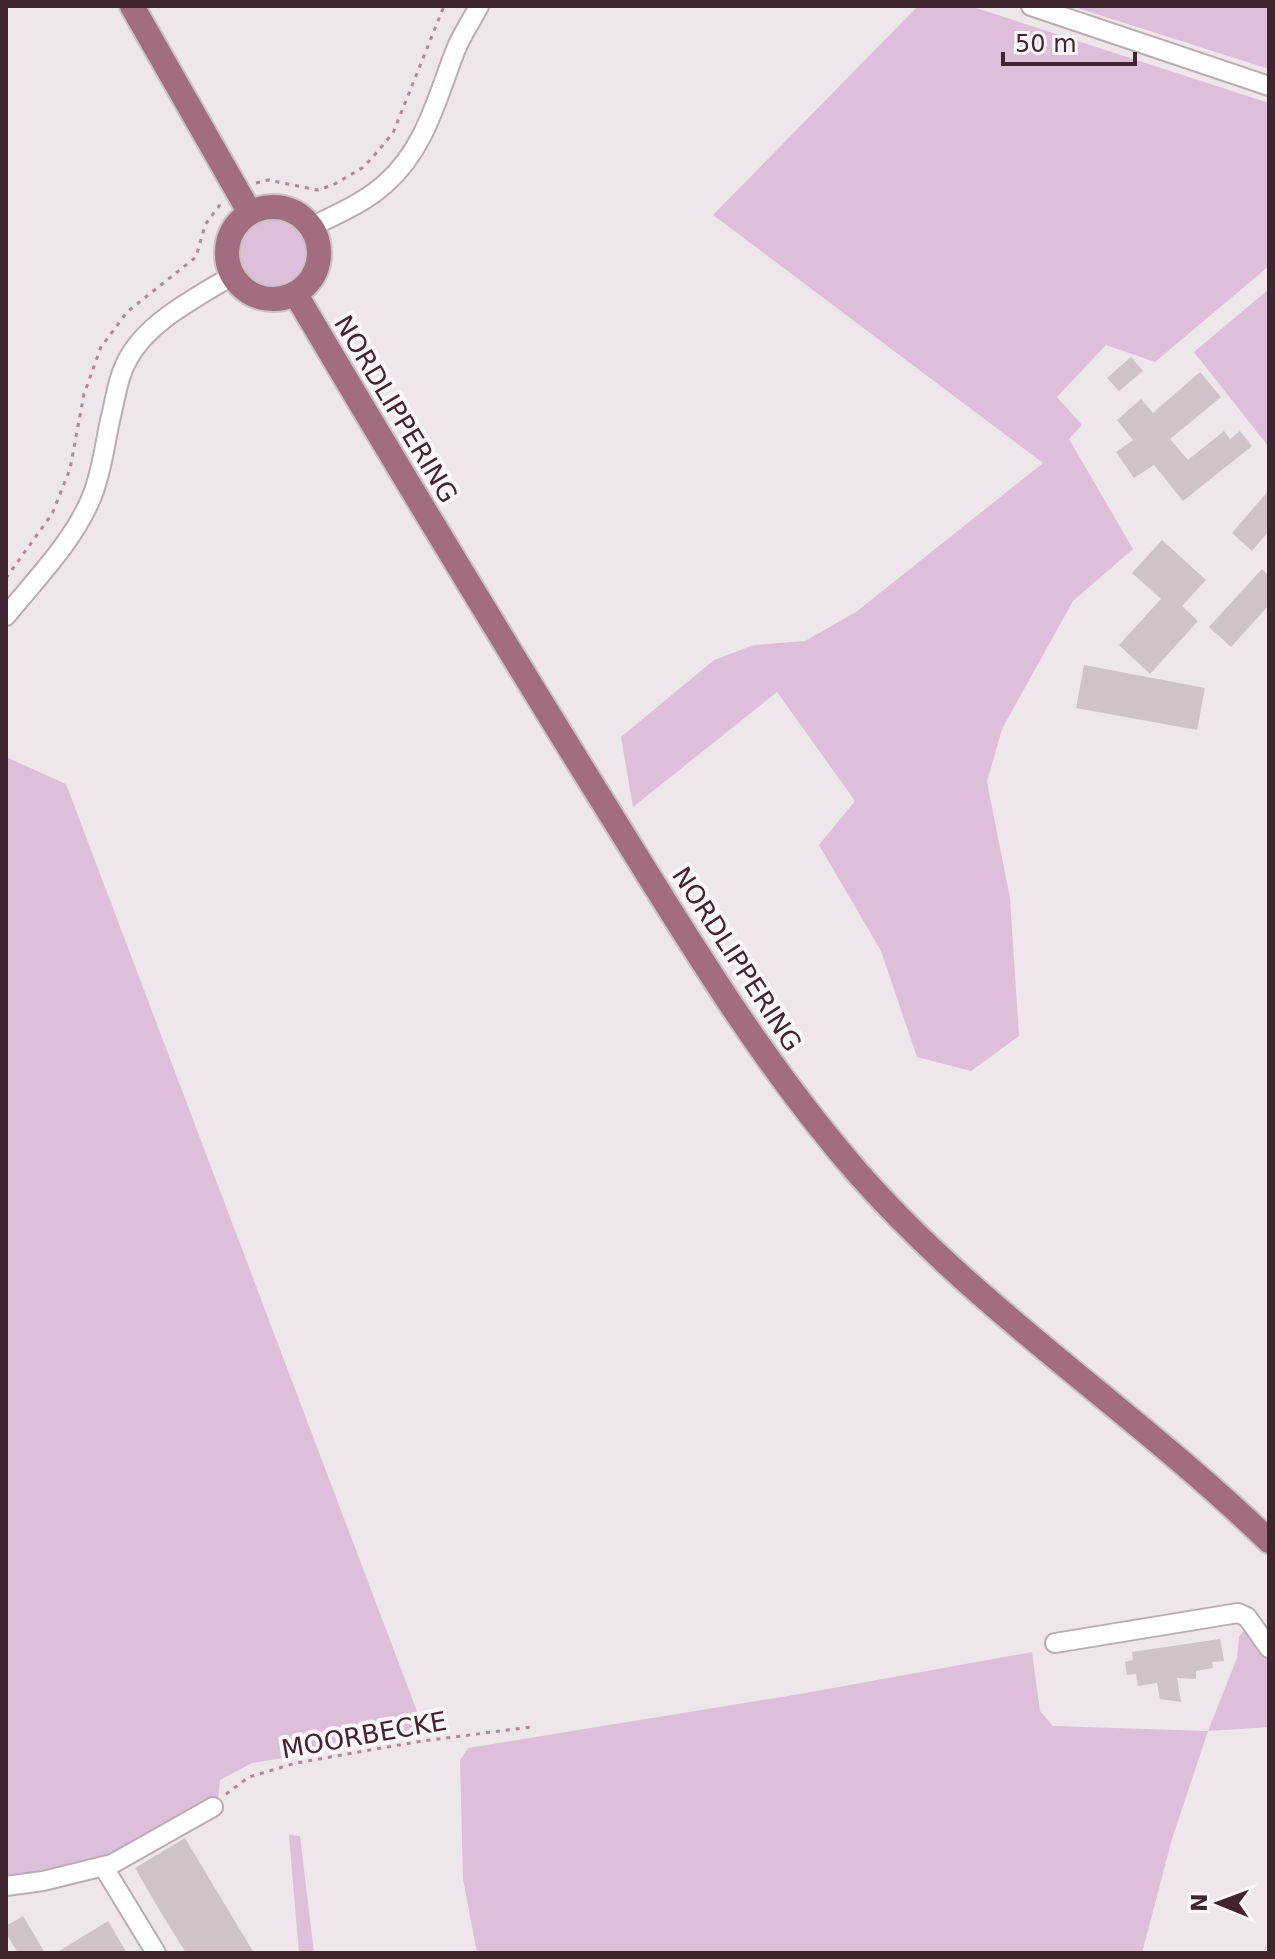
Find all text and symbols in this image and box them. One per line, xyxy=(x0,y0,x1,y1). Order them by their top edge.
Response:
scale bar xyxy=(1003,16,1135,66)
text: 50 m xyxy=(1015,30,1077,58)
street label: NORDLIPPERING xyxy=(328,310,464,508)
street label: NORDLIPPERING xyxy=(666,861,808,1057)
street label: MOORBECKE xyxy=(279,1706,449,1764)
north arrow xyxy=(1179,1863,1259,1943)
text: N xyxy=(1187,1893,1212,1912)

